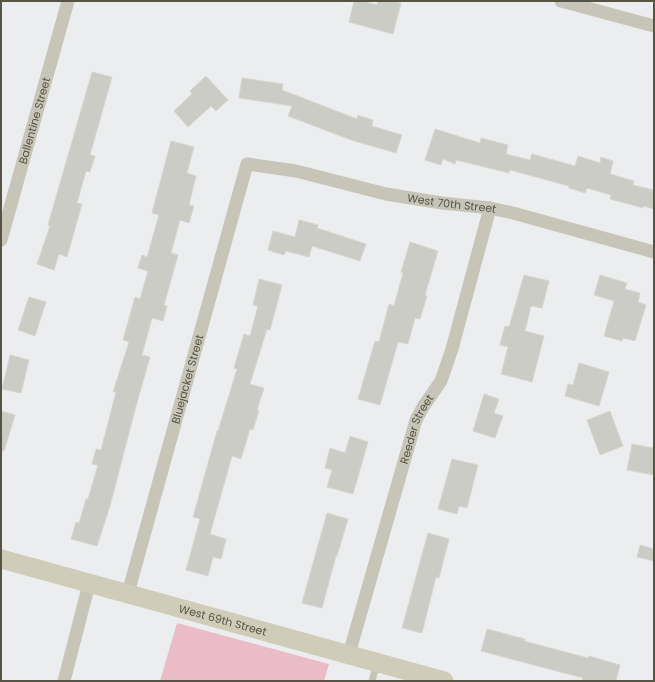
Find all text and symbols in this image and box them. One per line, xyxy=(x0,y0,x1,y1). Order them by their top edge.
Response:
street label: Ballentine Street xyxy=(15,75,54,166)
street label: West 70th Street xyxy=(406,190,498,217)
street label: Bluejacket Street xyxy=(167,333,207,426)
street label: Reeder Street xyxy=(396,391,437,466)
street label: West 69th Street xyxy=(177,600,268,640)

